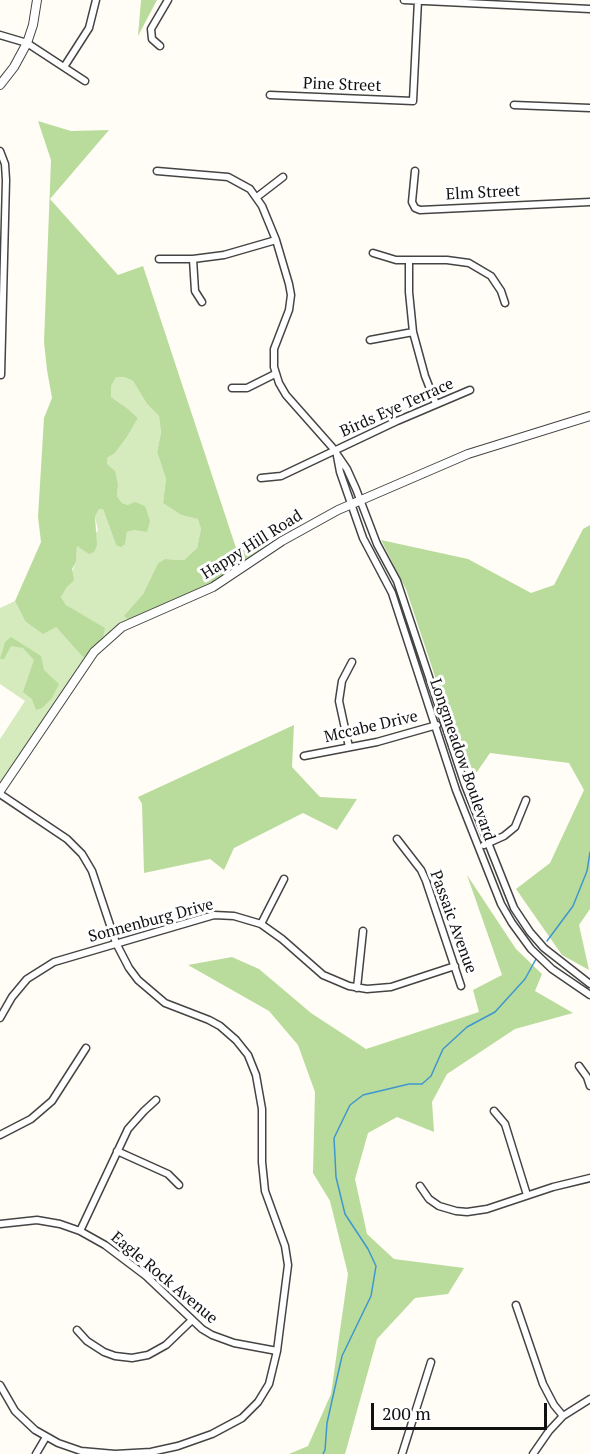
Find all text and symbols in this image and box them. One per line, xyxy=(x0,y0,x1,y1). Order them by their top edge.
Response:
street label: Pine Street xyxy=(302,74,382,96)
street label: Elm Street xyxy=(445,181,521,205)
street label: Birds Eye Terrace xyxy=(337,374,457,442)
street label: Happy Hill Road xyxy=(198,506,306,584)
street label: Longmeadow Boulevard xyxy=(425,676,499,844)
street label: Mccabe Drive xyxy=(322,707,420,747)
street label: Passaic Avenue xyxy=(425,868,481,976)
street label: Sonnenburg Drive xyxy=(86,895,216,947)
street label: Eagle Rock Avenue xyxy=(107,1228,221,1328)
scale bar xyxy=(374,1391,550,1429)
text: 200 m xyxy=(382,1401,431,1425)

